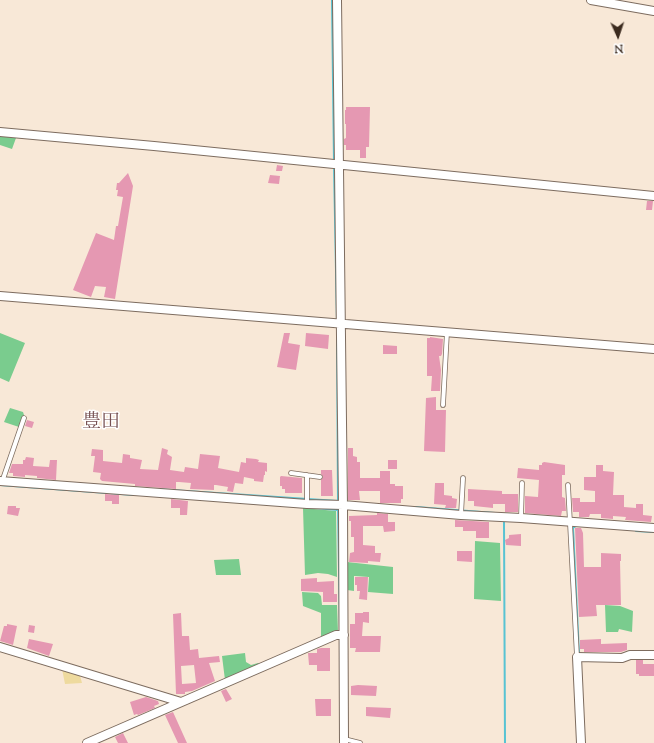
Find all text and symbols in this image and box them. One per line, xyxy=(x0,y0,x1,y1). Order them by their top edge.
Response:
north arrow xyxy=(598,16,638,56)
text: N xyxy=(614,40,623,56)
district label: 豊田 xyxy=(82,413,120,435)

